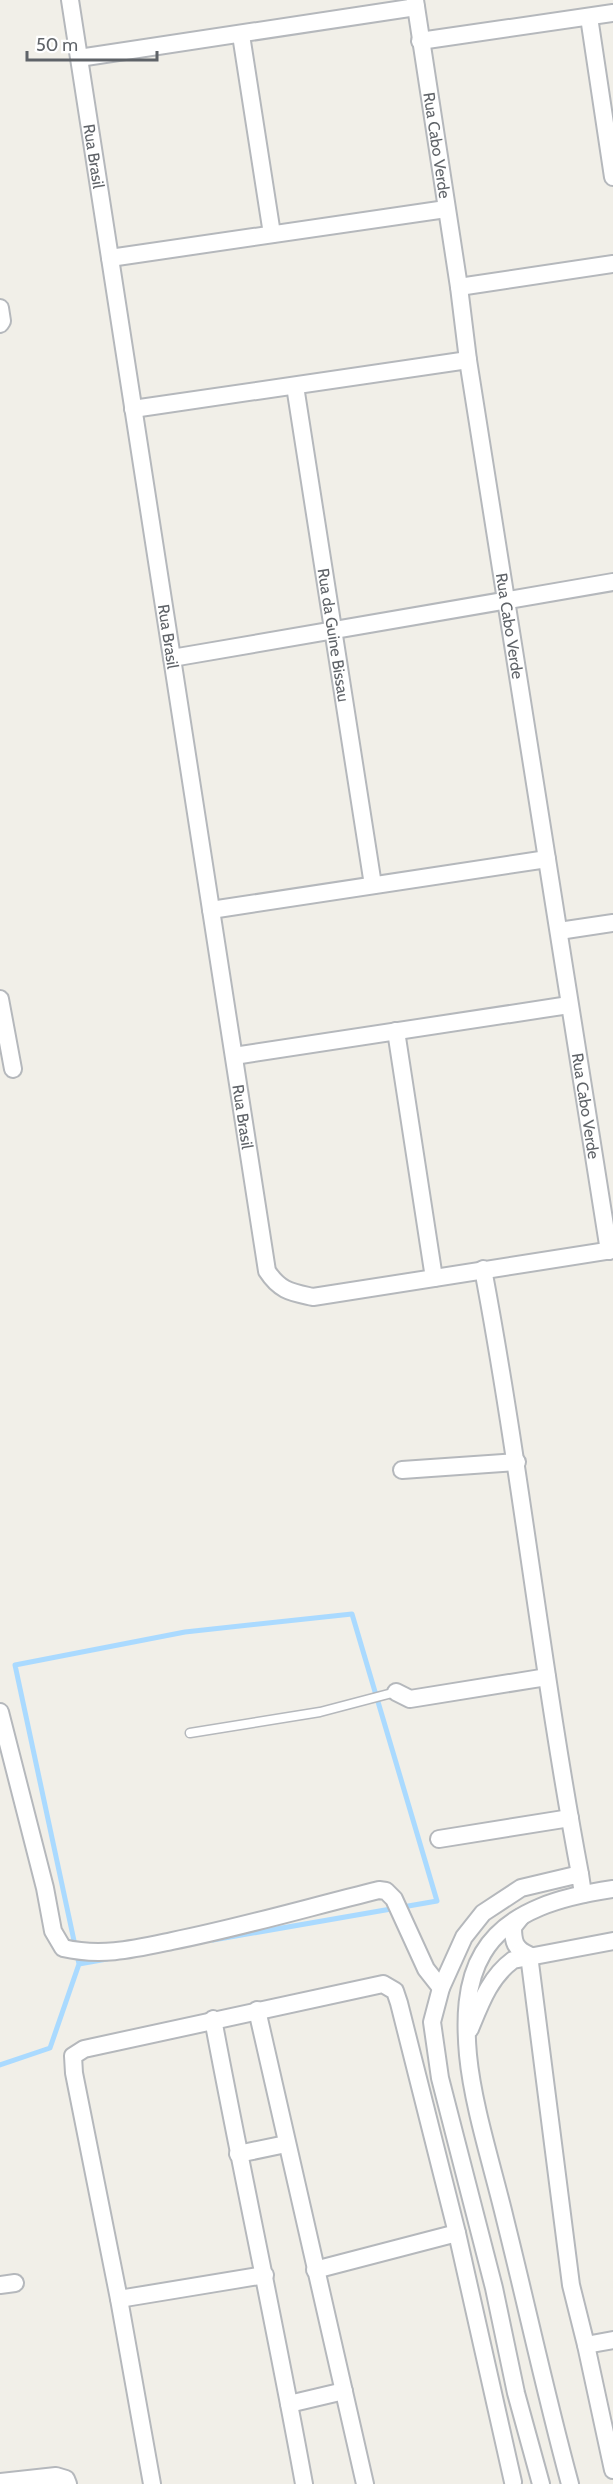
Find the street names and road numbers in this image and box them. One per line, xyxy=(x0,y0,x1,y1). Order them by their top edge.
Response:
street label: Rua Cabo Verde xyxy=(420,91,455,200)
street label: Rua Brasil xyxy=(80,123,109,190)
street label: Rua da Guine Bissau xyxy=(314,567,354,703)
street label: Rua Cabo Verde xyxy=(492,571,528,680)
street label: Rua Brasil xyxy=(154,603,183,670)
street label: Rua Cabo Verde xyxy=(568,1051,604,1160)
street label: Rua Brasil xyxy=(229,1083,257,1150)

